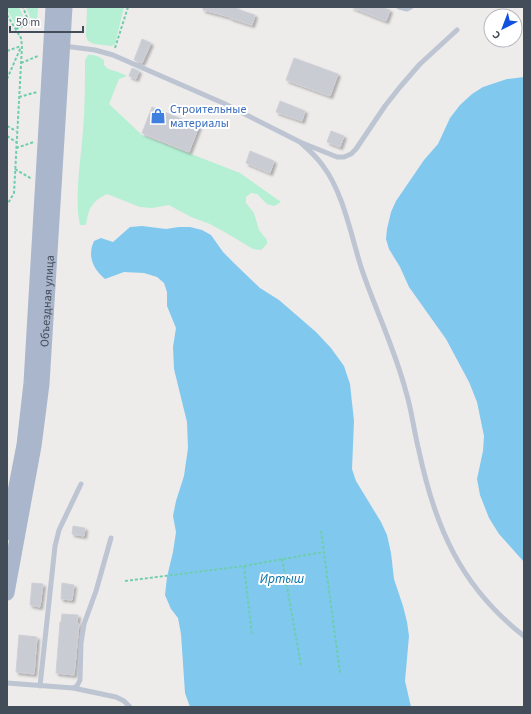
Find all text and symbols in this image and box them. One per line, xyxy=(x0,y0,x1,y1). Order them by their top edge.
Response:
scale bar xyxy=(10,8,83,34)
north arrow xyxy=(483,8,523,48)
text: 50 m xyxy=(16,14,40,31)
text: С xyxy=(489,27,504,43)
place label: Строительные материалы xyxy=(170,101,246,132)
shop icon: Строительные материалы xyxy=(149,107,167,125)
street label: Объездная улица xyxy=(36,255,58,348)
water label: Иртыш xyxy=(260,570,304,588)

